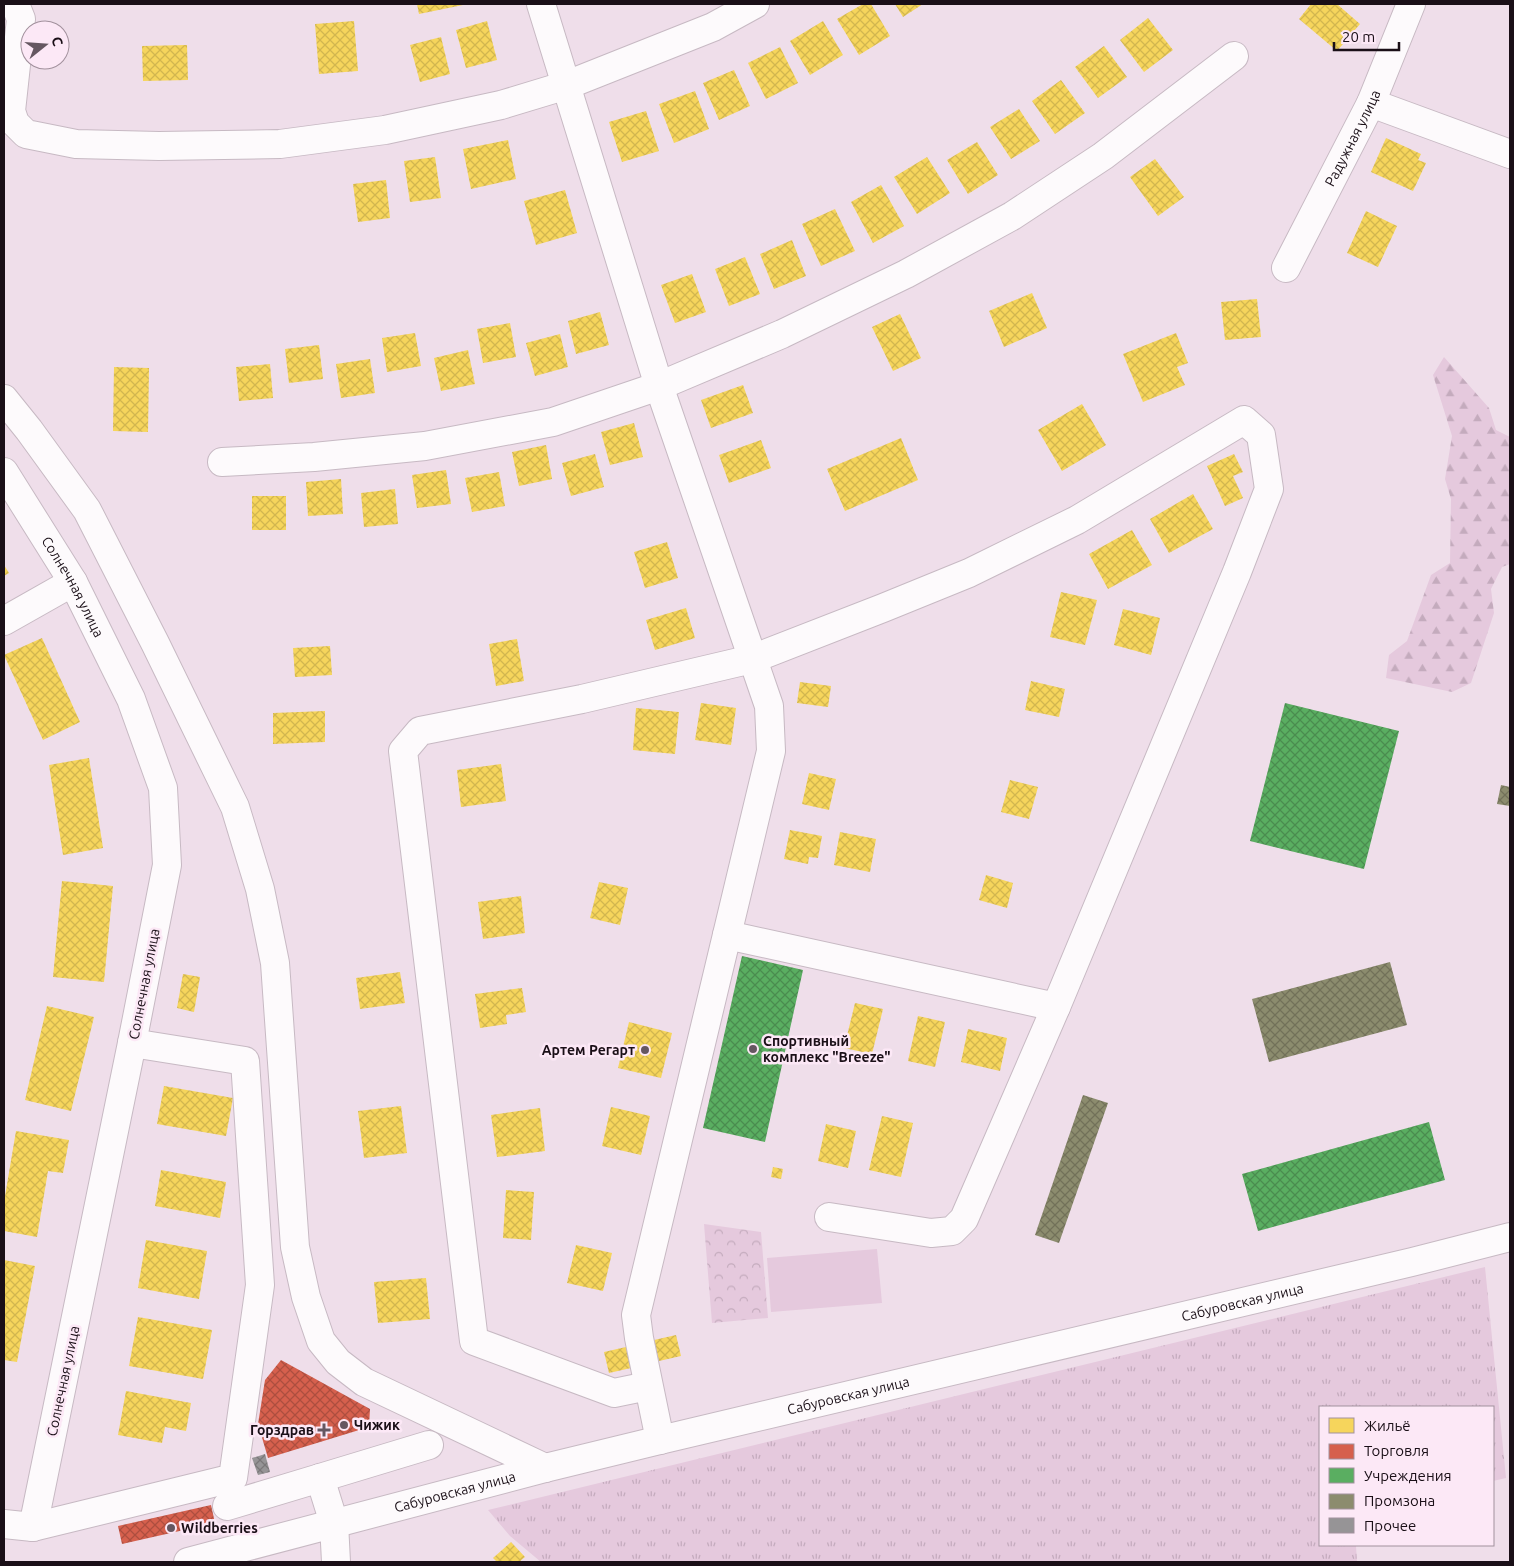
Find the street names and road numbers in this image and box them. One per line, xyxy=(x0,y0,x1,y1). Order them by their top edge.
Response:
street label: Радужная улица xyxy=(1322,88,1383,189)
street label: Солнечная улица xyxy=(38,534,107,640)
street label: Солнечная улица xyxy=(125,927,163,1041)
street label: Сабуровская улица xyxy=(1180,1280,1305,1324)
street label: Солнечная улица xyxy=(43,1324,83,1438)
street label: Сабуровская улица xyxy=(786,1373,911,1418)
street label: Сабуровская улица xyxy=(392,1468,517,1515)

